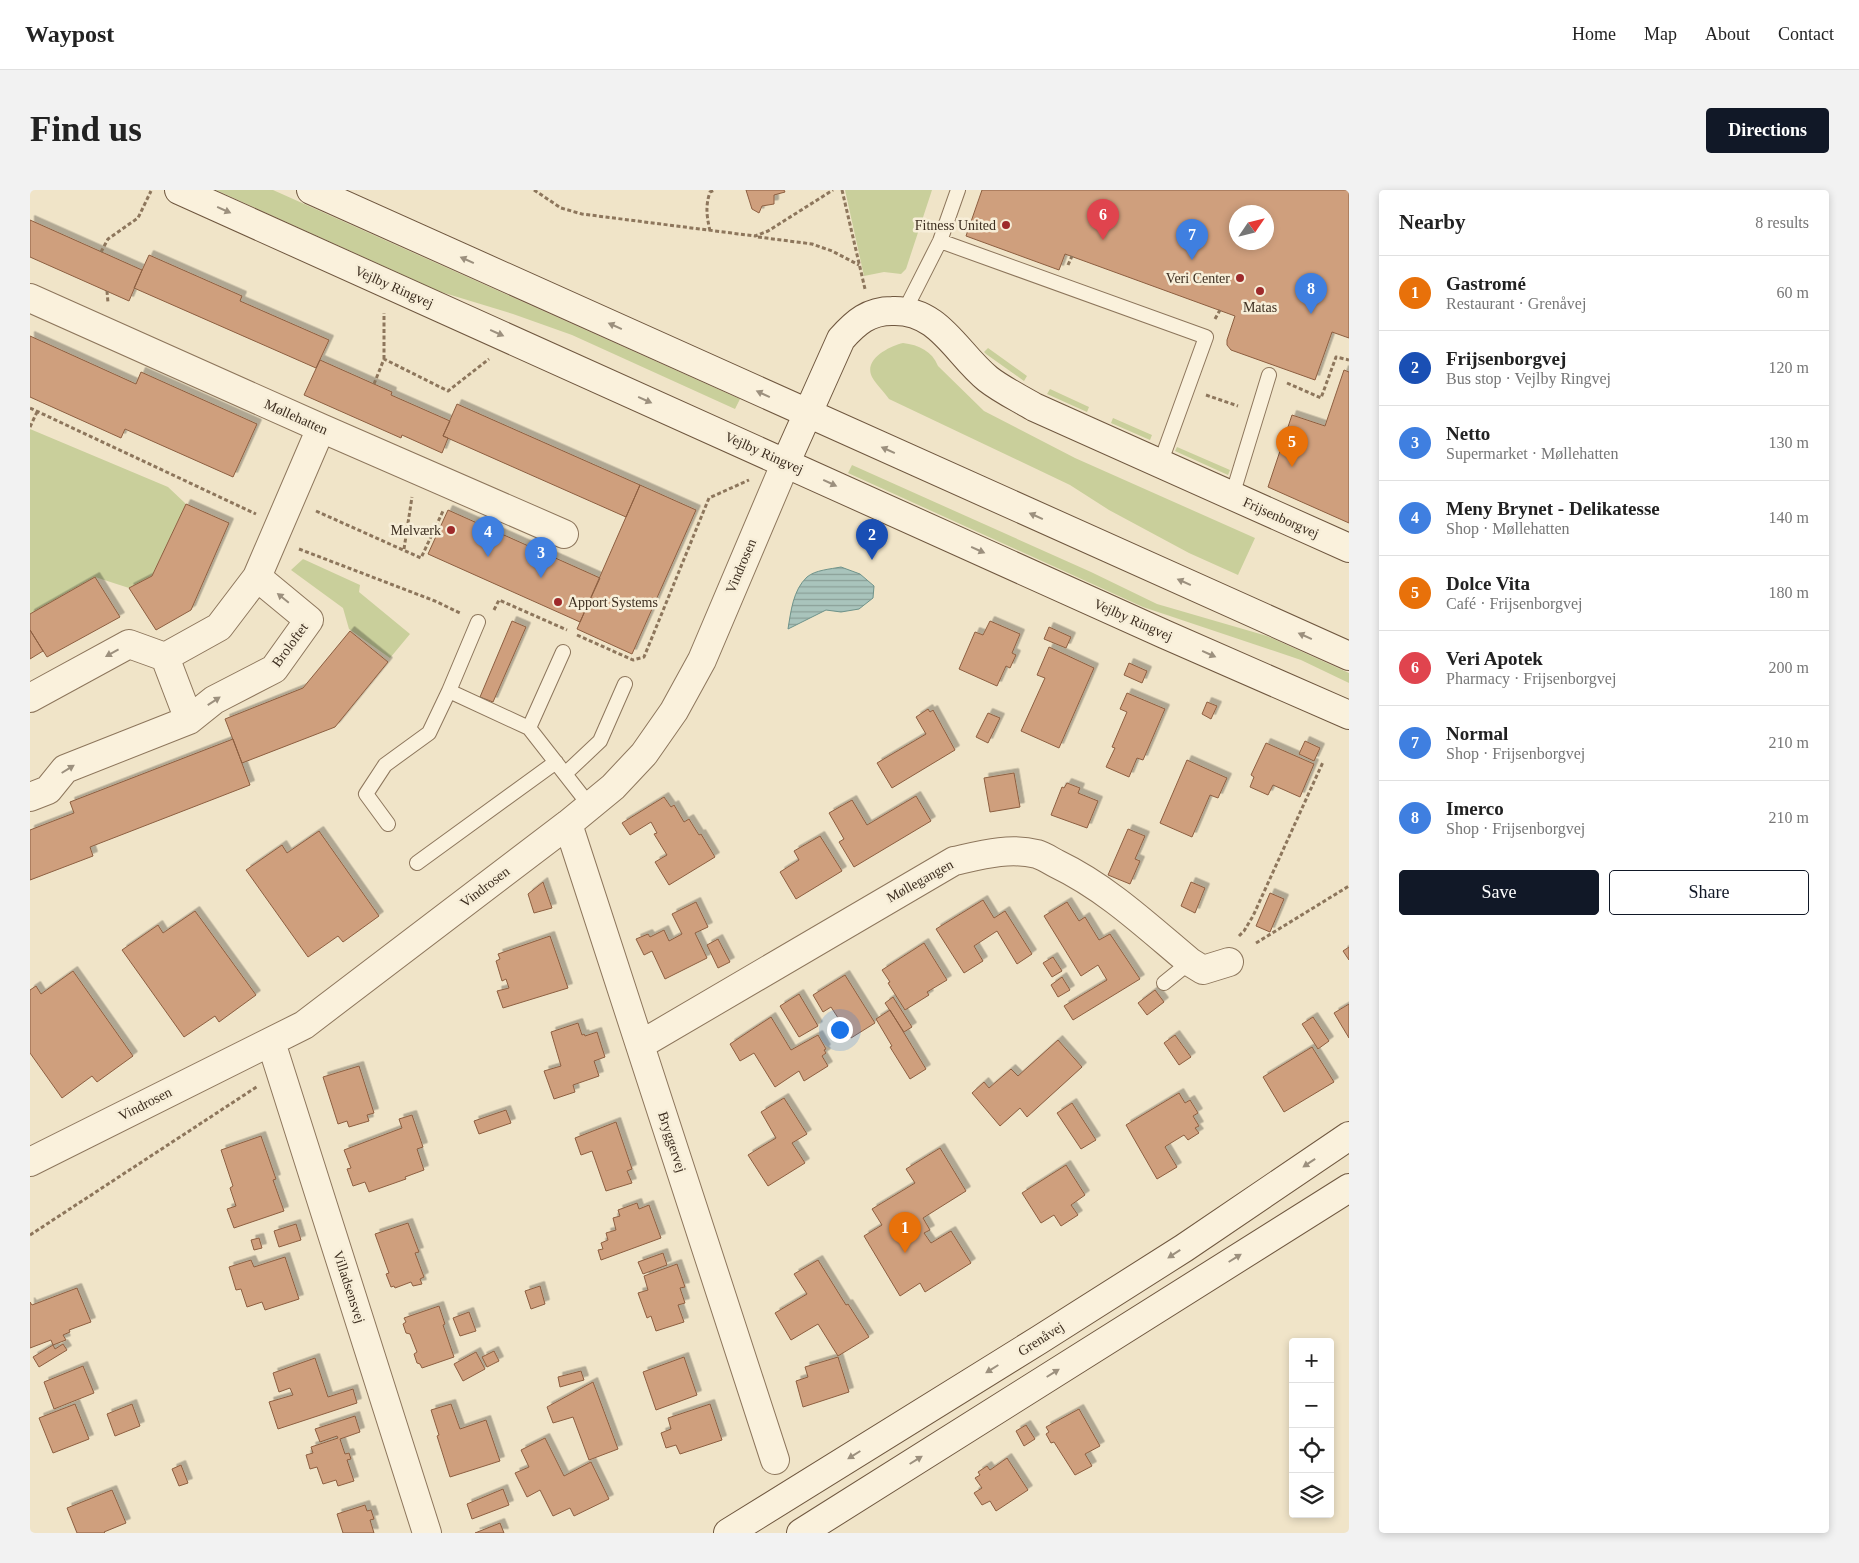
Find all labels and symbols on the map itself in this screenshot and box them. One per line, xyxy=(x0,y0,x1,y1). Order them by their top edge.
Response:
pin: 6 xyxy=(1087,199,1119,240)
north arrow xyxy=(1229,205,1274,250)
one-way arrow xyxy=(216,206,231,214)
place label: Fitness United xyxy=(915,218,996,233)
marker: Fitness United xyxy=(1000,219,1012,231)
pin: 7 xyxy=(1176,219,1208,260)
one-way arrow xyxy=(460,256,474,264)
street label: Vejlby Ringvej xyxy=(352,263,436,311)
place label: Veri Center xyxy=(1166,271,1230,286)
marker: Veri Center xyxy=(1234,272,1246,284)
pin: 8 xyxy=(1295,273,1327,314)
marker: Matas xyxy=(1254,285,1266,297)
place label: Matas xyxy=(1243,300,1277,315)
one-way arrow xyxy=(608,322,622,330)
one-way arrow xyxy=(490,330,504,338)
one-way arrow xyxy=(756,389,770,397)
street label: Møllehatten xyxy=(262,396,330,438)
one-way arrow xyxy=(638,396,652,404)
pin: 5 xyxy=(1276,426,1308,467)
street label: Vejlby Ringvej xyxy=(722,429,806,477)
one-way arrow xyxy=(881,445,895,453)
one-way arrow xyxy=(823,479,837,487)
street label: Frijsenborgvej xyxy=(1241,495,1321,541)
one-way arrow xyxy=(1029,511,1043,519)
pin: 4 xyxy=(472,516,504,557)
pin: 2 xyxy=(856,519,888,560)
place label: Melværk xyxy=(390,523,441,538)
marker: Melværk xyxy=(445,524,457,536)
pin: 3 xyxy=(525,537,557,578)
street label: Vindrosen xyxy=(723,537,759,595)
one-way arrow xyxy=(971,546,985,554)
one-way arrow xyxy=(1177,578,1191,586)
one-way arrow xyxy=(276,593,289,604)
place label: Apport Systems xyxy=(568,595,658,610)
marker: Apport Systems xyxy=(552,596,564,608)
street label: Vejlby Ringvej xyxy=(1091,596,1175,644)
street label: Broloftet xyxy=(269,620,311,670)
one-way arrow xyxy=(1298,632,1312,640)
one-way arrow xyxy=(105,649,120,657)
one-way arrow xyxy=(1202,650,1216,658)
one-way arrow xyxy=(208,696,221,706)
one-way arrow xyxy=(61,765,75,774)
street label: Møllegangen xyxy=(884,857,956,905)
street label: Vindrosen xyxy=(458,864,512,910)
your location xyxy=(827,1017,853,1043)
street label: Vindrosen xyxy=(116,1084,174,1124)
street label: Bryggervej xyxy=(655,1110,689,1174)
one-way arrow xyxy=(1302,1158,1315,1168)
pin: 1 xyxy=(889,1212,921,1253)
street label: Villadsensvej xyxy=(330,1249,368,1325)
one-way arrow xyxy=(1167,1249,1181,1259)
one-way arrow xyxy=(1228,1254,1241,1263)
street label: Grenåvej xyxy=(1015,1319,1067,1359)
one-way arrow xyxy=(986,1365,999,1374)
one-way arrow xyxy=(1046,1369,1060,1378)
one-way arrow xyxy=(848,1450,861,1459)
one-way arrow xyxy=(909,1456,922,1465)

